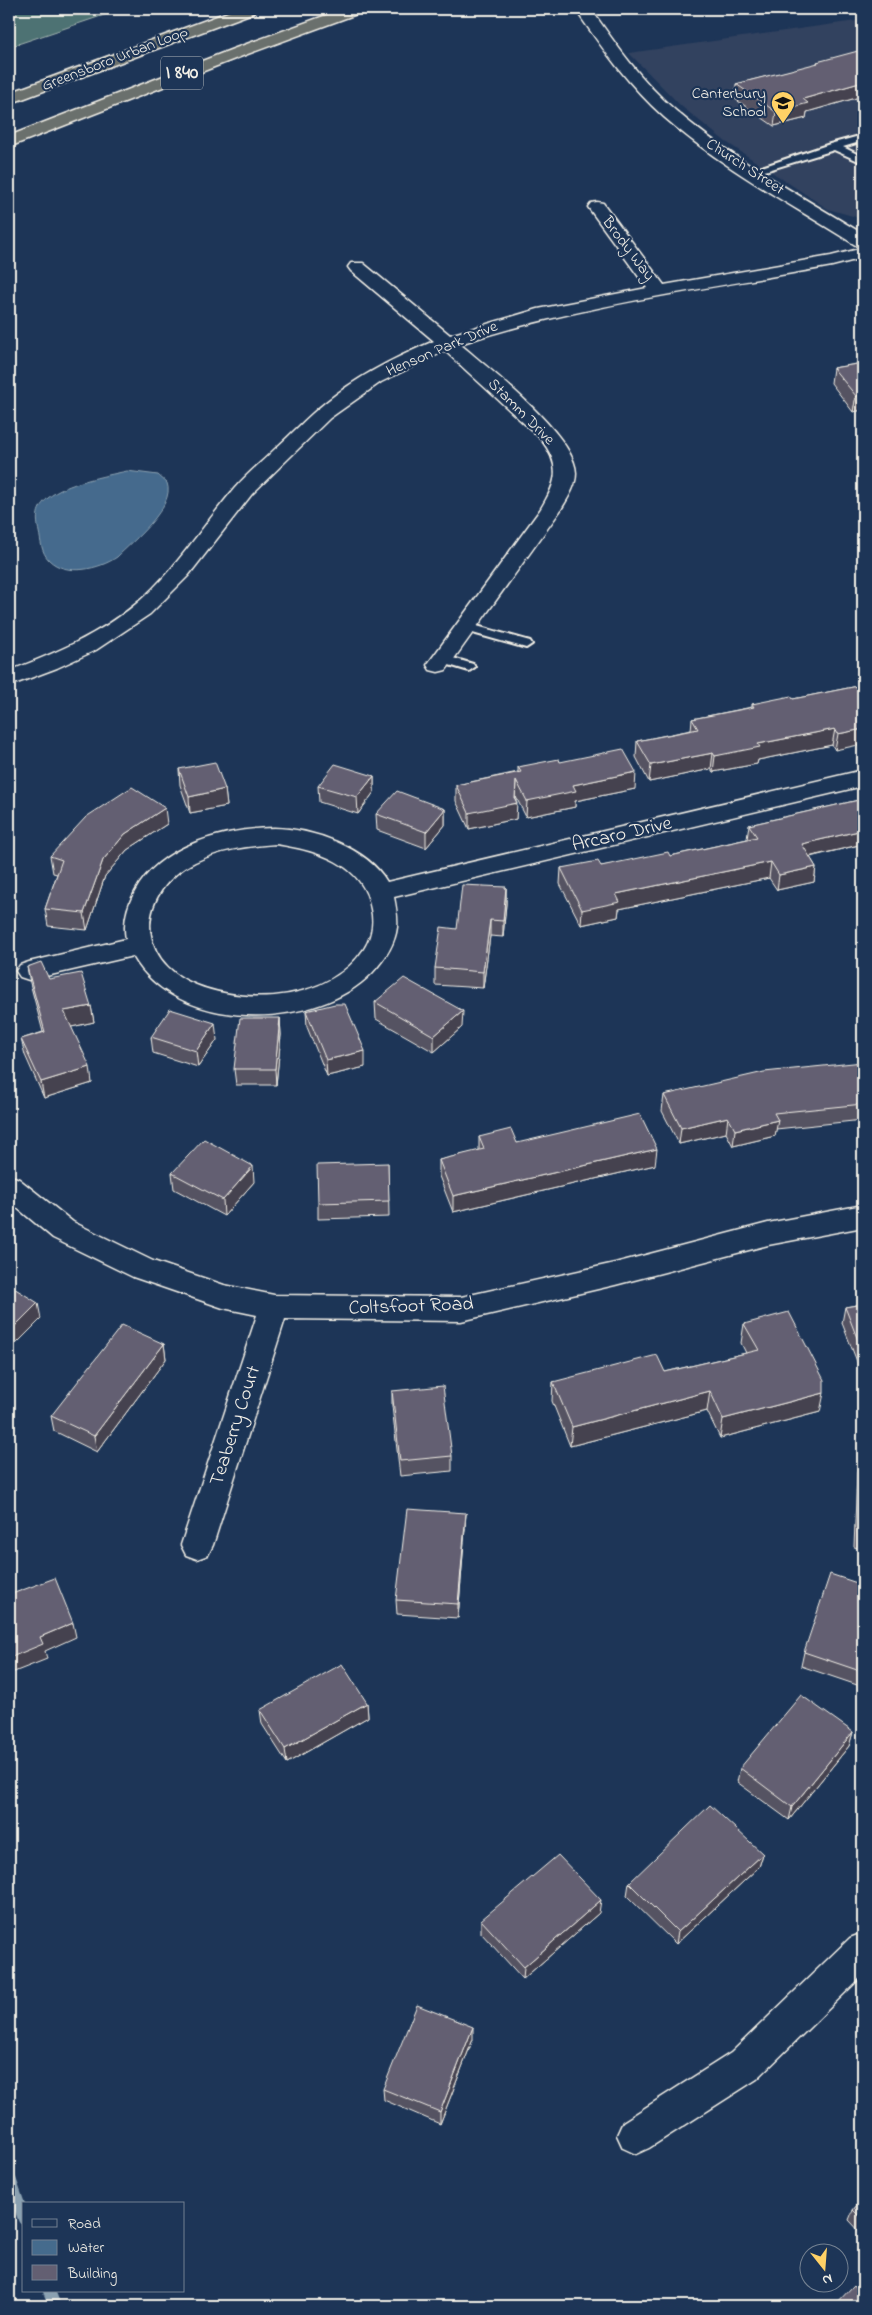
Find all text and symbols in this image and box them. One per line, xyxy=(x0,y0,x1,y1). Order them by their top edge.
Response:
street label: Greensboro Urban Loop xyxy=(38,20,192,98)
road number: I 840 xyxy=(161,56,203,90)
place label: Canterbury School xyxy=(692,82,766,124)
school or university icon: Canterbury School xyxy=(770,90,796,124)
street label: Church Street xyxy=(701,133,790,202)
street label: Brody Way xyxy=(595,211,660,287)
street label: Henson Park Drive xyxy=(383,314,502,383)
street label: Stamm Drive xyxy=(482,373,561,452)
street label: Arcaro Drive xyxy=(569,809,675,861)
street label: Coltsfoot Road xyxy=(348,1290,474,1324)
street label: Teaberry Court xyxy=(203,1362,269,1490)
legend xyxy=(22,2202,185,2292)
text: Road xyxy=(68,2213,101,2235)
text: Water xyxy=(68,2237,104,2259)
north arrow xyxy=(800,2242,850,2292)
text: Building xyxy=(67,2263,117,2286)
text: N xyxy=(820,2268,835,2290)

